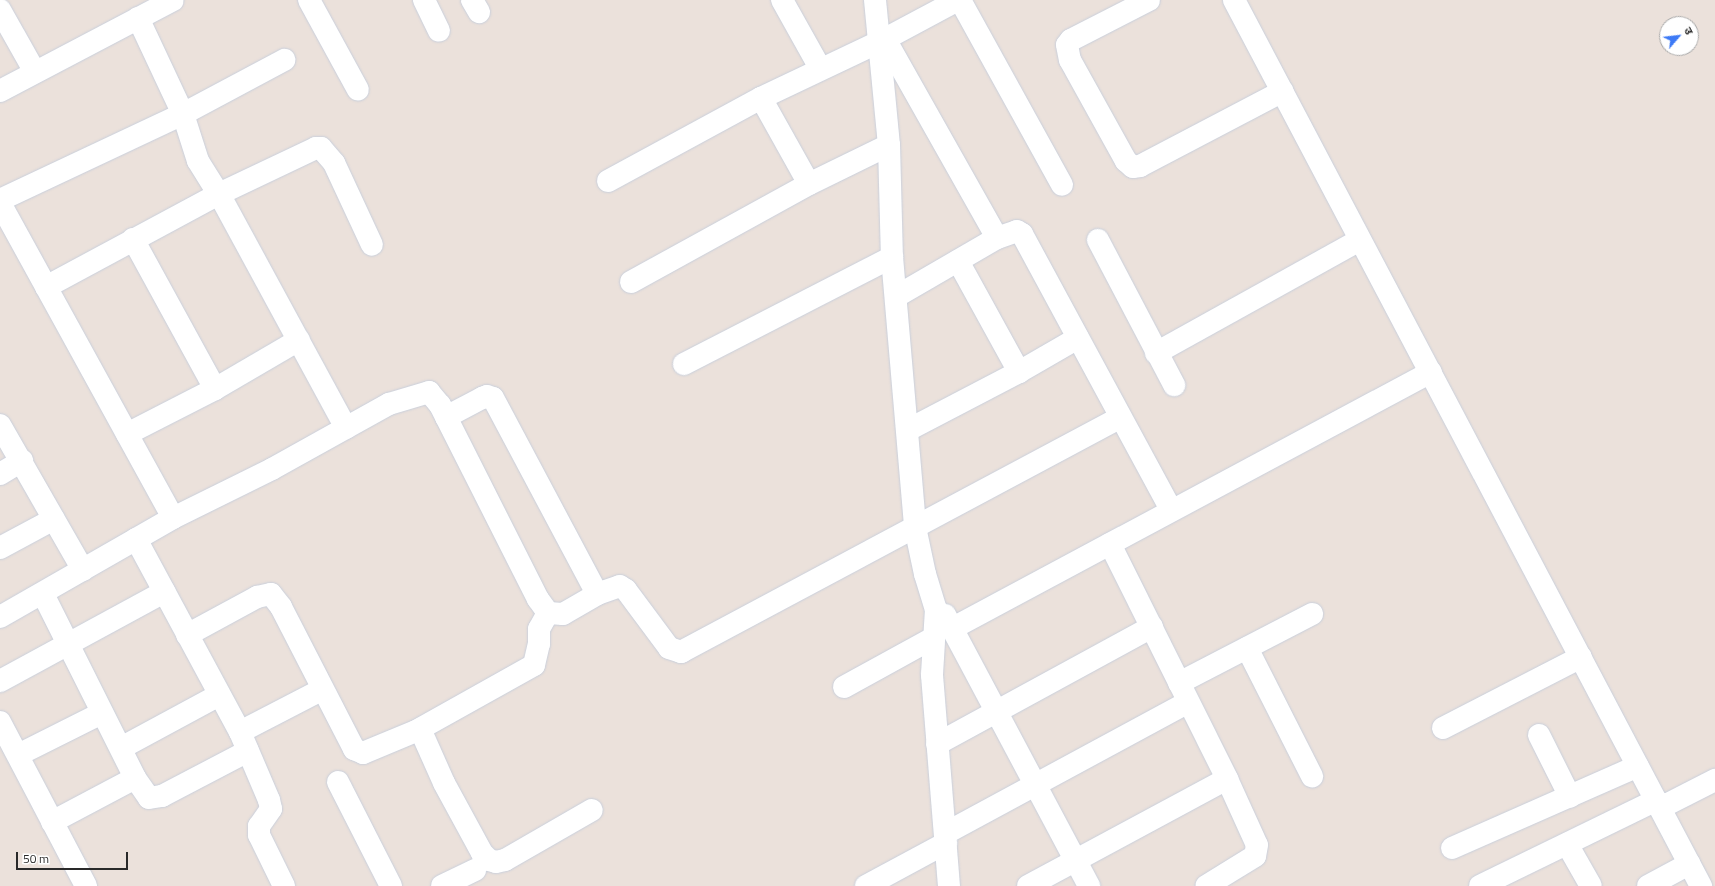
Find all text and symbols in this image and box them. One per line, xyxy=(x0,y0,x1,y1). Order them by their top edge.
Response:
north arrow xyxy=(1659,16,1699,56)
text: उ xyxy=(1680,24,1697,37)
scale bar xyxy=(18,844,130,870)
text: 50 m xyxy=(23,849,49,868)

